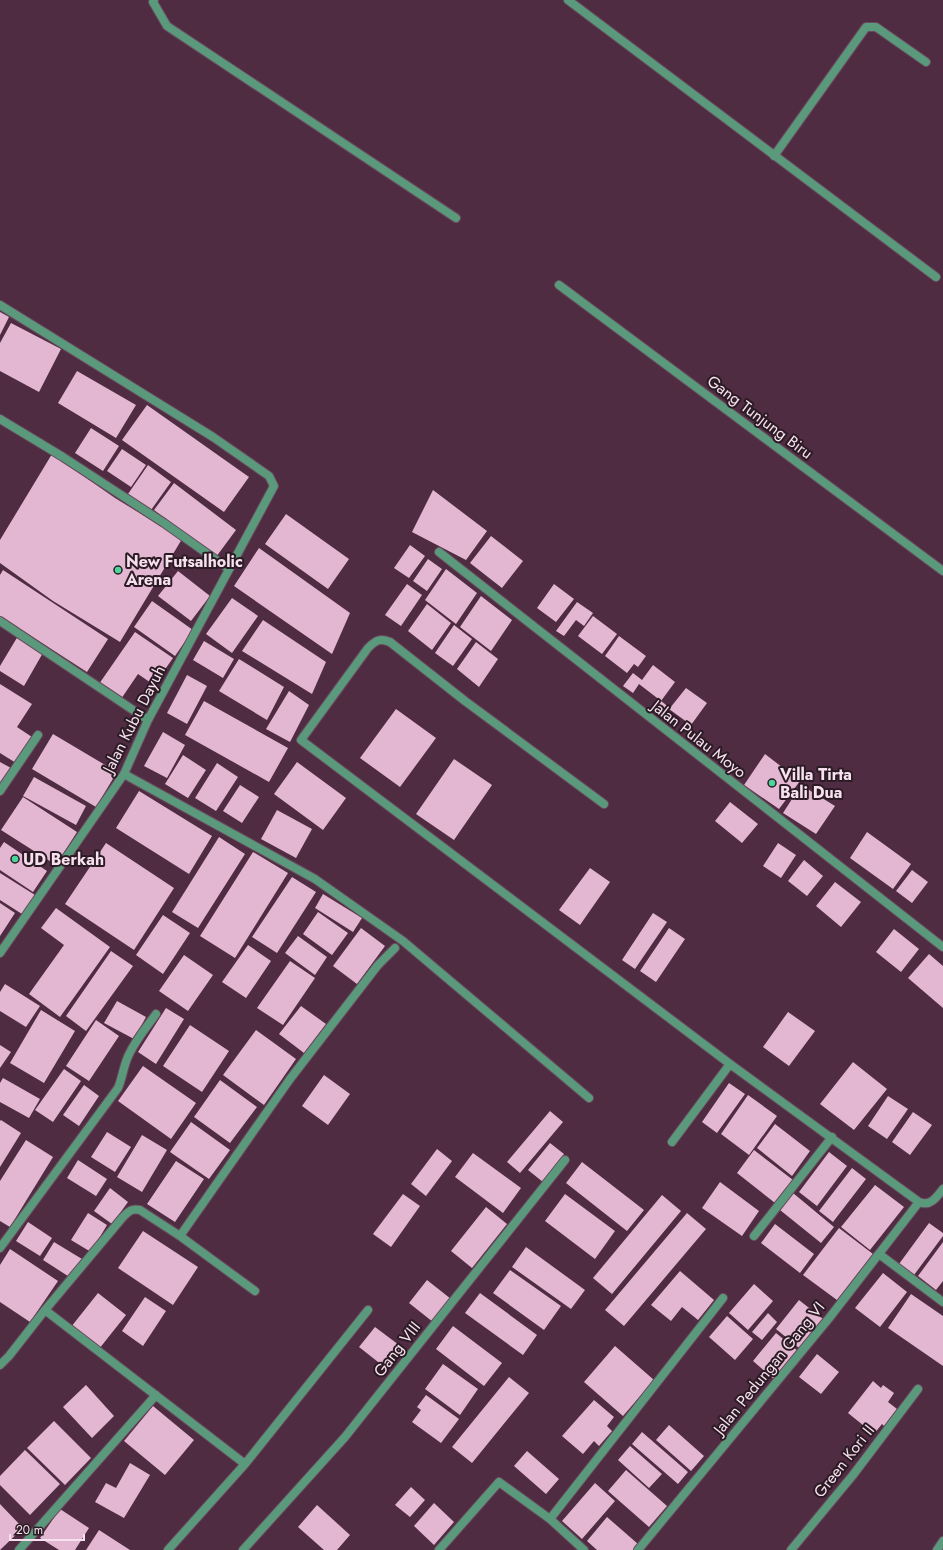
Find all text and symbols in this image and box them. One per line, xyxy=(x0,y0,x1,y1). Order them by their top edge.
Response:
street label: Gang Tunjung Biru xyxy=(702,370,818,464)
place label: New Futsalholic Arena xyxy=(125,550,243,591)
marker: New Futsalholic Arena xyxy=(113,565,123,575)
street label: Jalan Kubu Dayuh xyxy=(96,661,171,778)
street label: Jalan Pulau Moyo xyxy=(645,693,751,783)
place label: Villa Tirta Bali Dua xyxy=(779,763,852,804)
marker: Villa Tirta Bali Dua xyxy=(767,778,777,788)
place label: UD Berkah xyxy=(23,848,104,871)
marker: UD Berkah xyxy=(10,854,20,864)
street label: Jalan Pedungan Gang VI xyxy=(707,1296,830,1441)
street label: Gang VIII xyxy=(368,1316,426,1382)
street label: Green Kori II xyxy=(808,1420,880,1502)
scale bar xyxy=(10,1516,84,1542)
text: 20 m xyxy=(16,1521,43,1539)

